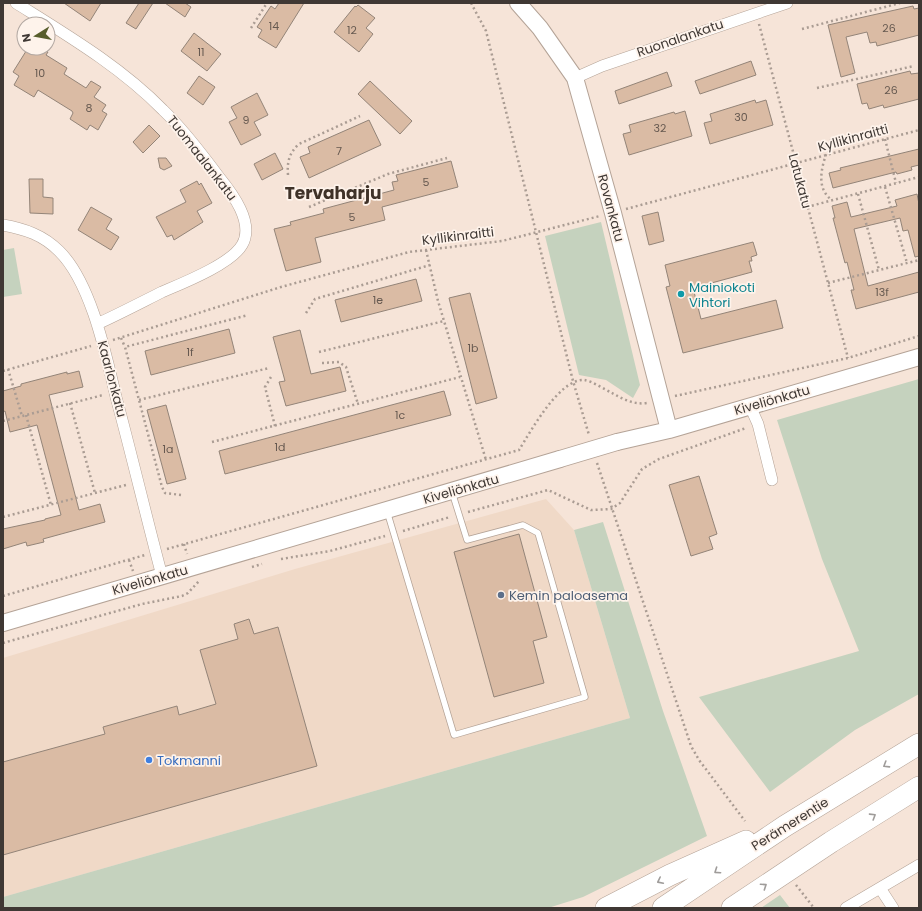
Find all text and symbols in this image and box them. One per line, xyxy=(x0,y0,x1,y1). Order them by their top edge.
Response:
street label: Ruonalankatu xyxy=(634,14,726,62)
north arrow xyxy=(16,16,56,56)
house number: 14 xyxy=(269,18,279,34)
house number: 26 xyxy=(882,20,896,36)
house number: 12 xyxy=(347,22,357,38)
text: N xyxy=(18,32,35,43)
house number: 11 xyxy=(197,44,205,60)
house number: 10 xyxy=(35,65,45,81)
house number: 26 xyxy=(884,82,898,98)
house number: 8 xyxy=(86,100,93,116)
house number: 30 xyxy=(734,109,748,125)
street label: Tuomaalankatu xyxy=(163,111,241,205)
house number: 9 xyxy=(243,112,250,128)
street label: Kyllikinraitti xyxy=(816,119,890,157)
house number: 32 xyxy=(654,120,666,136)
house number: 7 xyxy=(336,143,342,159)
street label: Latukatu xyxy=(784,151,816,211)
street label: Rovankatu xyxy=(593,172,629,244)
house number: 5 xyxy=(423,174,430,190)
district label: Tervaharju xyxy=(285,181,381,205)
house number: 5 xyxy=(349,209,356,225)
street label: Kyllikinraitti xyxy=(421,222,495,250)
place label: Mainiokoti Vihtori xyxy=(689,278,755,312)
house number: 13f xyxy=(875,284,889,300)
marker: Mainiokoti Vihtori xyxy=(676,289,686,299)
house number: 1e xyxy=(373,292,383,308)
street label: Kaarlonkatu xyxy=(93,339,131,419)
house number: 1b xyxy=(468,340,478,356)
house number: 1f xyxy=(186,344,194,360)
street label: Kiveliönkatu xyxy=(732,380,812,420)
house number: 1c xyxy=(395,407,405,423)
house number: 1d xyxy=(275,439,285,455)
house number: 1a xyxy=(163,441,173,457)
street label: Kiveliönkatu xyxy=(421,469,501,509)
street label: Kiveliönkatu xyxy=(110,560,190,600)
place label: Kemin paloasema xyxy=(509,586,628,605)
marker: Kemin paloasema xyxy=(496,590,506,600)
place label: Tokmanni xyxy=(157,751,221,770)
marker: Tokmanni xyxy=(144,755,154,765)
one-way arrow xyxy=(883,760,890,767)
street label: Perämerentie xyxy=(748,793,832,855)
one-way arrow xyxy=(869,813,876,820)
one-way arrow xyxy=(714,866,721,873)
one-way arrow xyxy=(657,876,664,883)
one-way arrow xyxy=(760,883,767,891)

